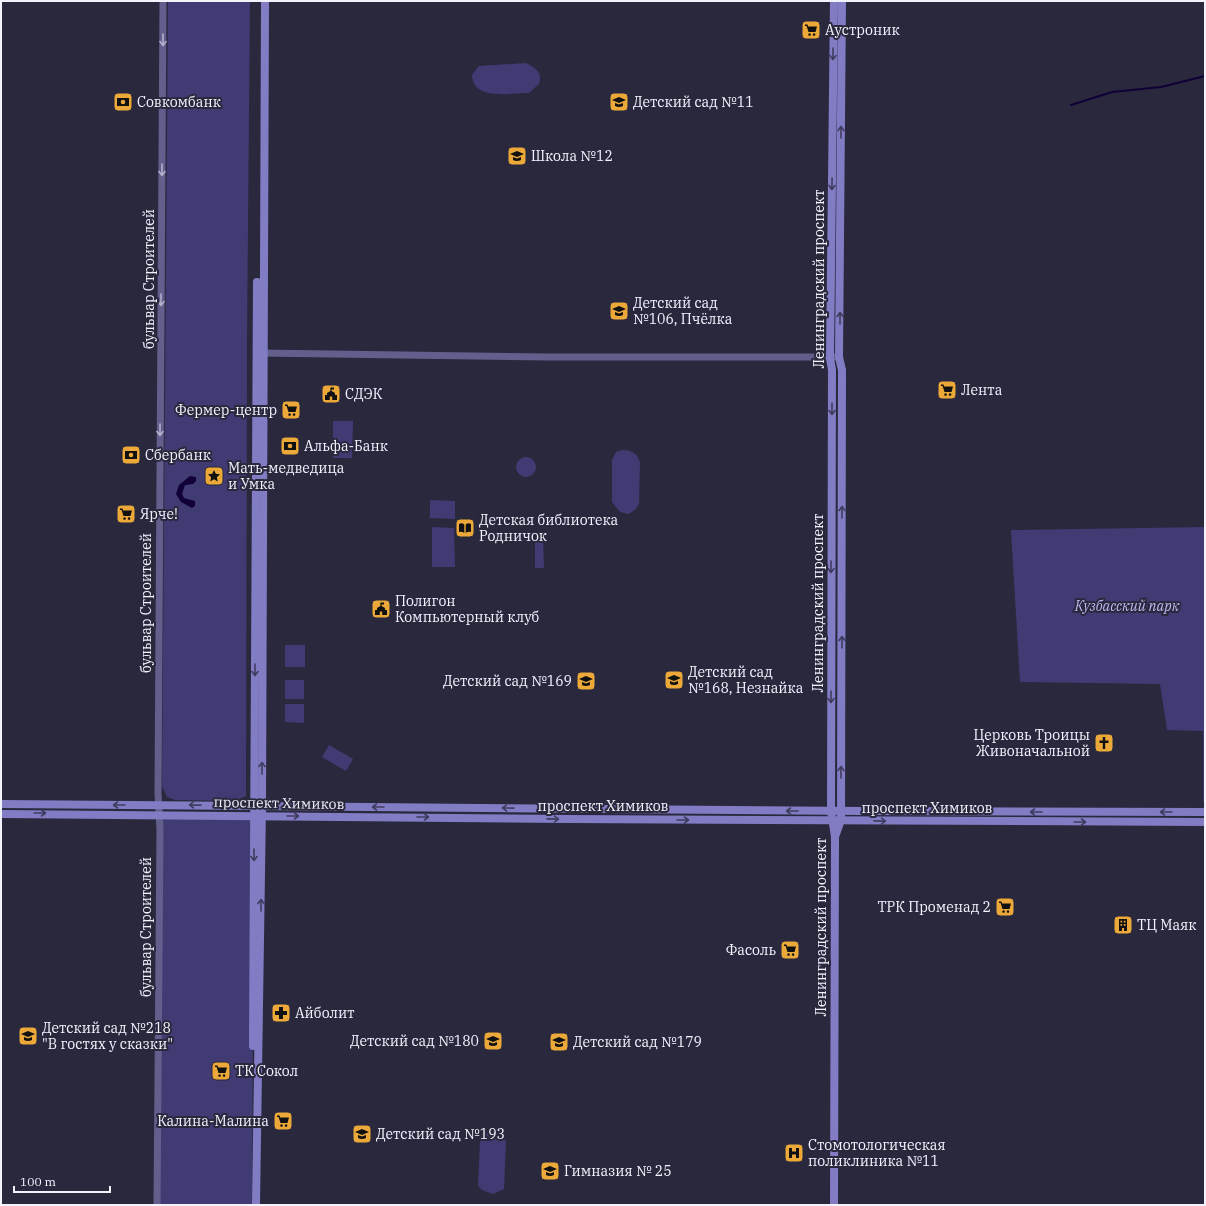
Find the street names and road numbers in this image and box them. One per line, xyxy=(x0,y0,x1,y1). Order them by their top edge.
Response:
street label: Ленинградский проспект xyxy=(810,189,828,369)
street label: бульвар Строителей xyxy=(140,209,158,349)
street label: Ленинградский проспект xyxy=(809,513,827,693)
street label: бульвар Строителей xyxy=(137,533,155,673)
street label: проспект Химиков xyxy=(213,793,345,813)
street label: проспект Химиков xyxy=(538,797,669,815)
street label: проспект Химиков xyxy=(862,799,993,817)
street label: Ленинградский проспект xyxy=(812,837,830,1017)
street label: бульвар Строителей xyxy=(137,857,155,997)

